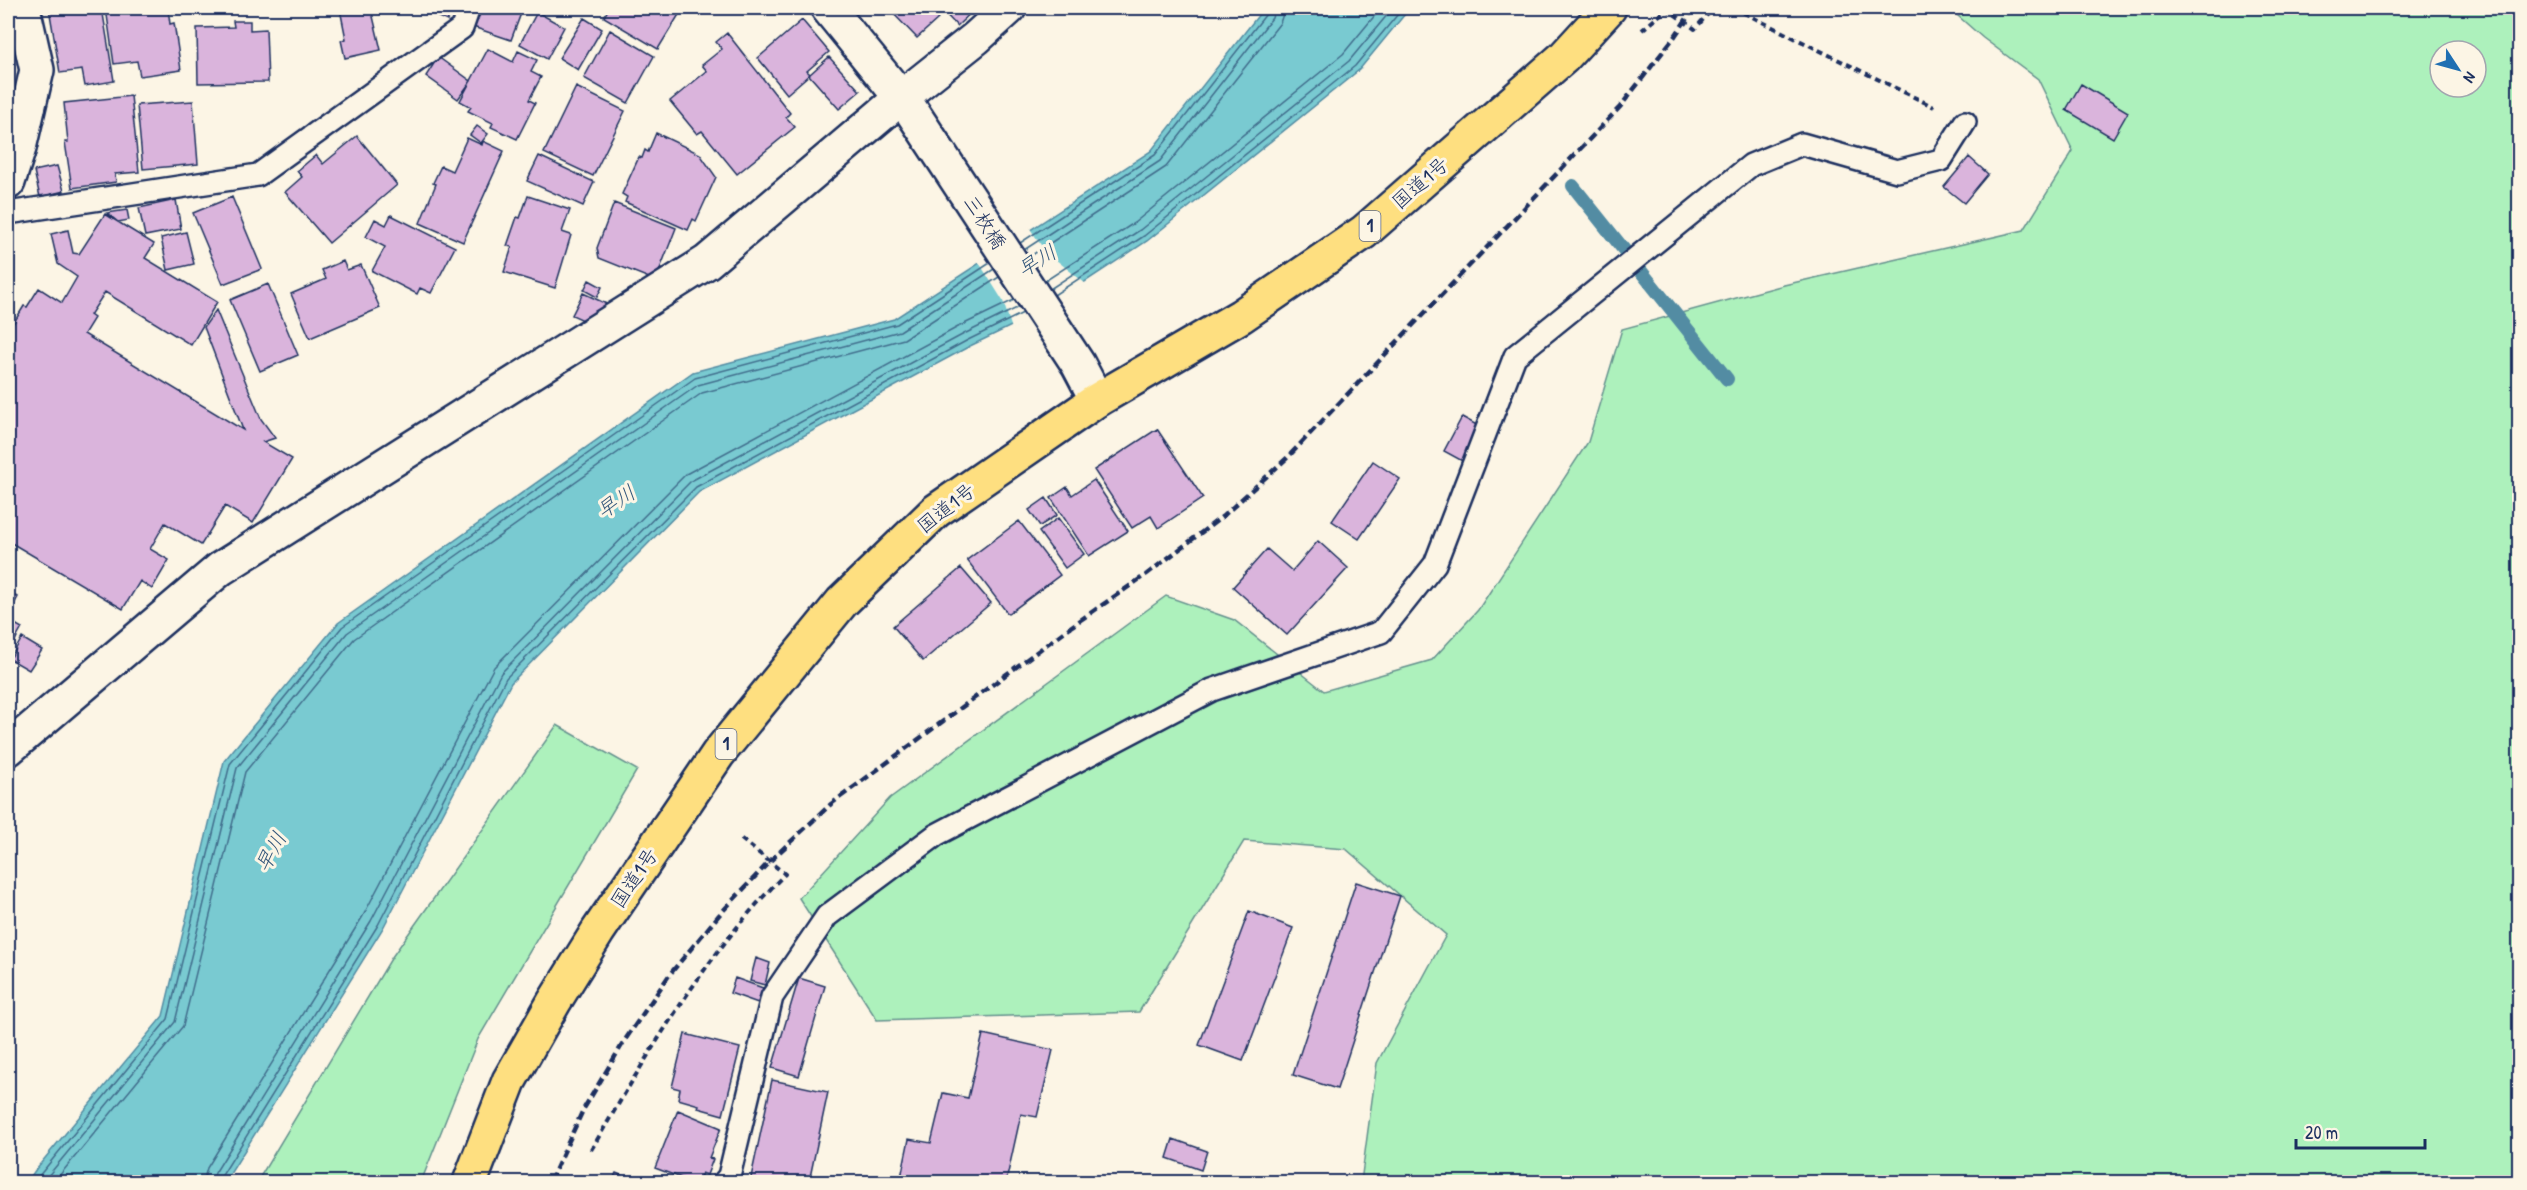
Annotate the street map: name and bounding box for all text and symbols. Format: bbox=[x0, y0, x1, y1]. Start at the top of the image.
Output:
north arrow bbox=[2428, 39, 2488, 99]
text: N bbox=[2458, 68, 2482, 88]
street label: 国道1号 bbox=[1385, 150, 1454, 215]
street label: 三枚橋 bbox=[958, 189, 1013, 254]
road number: 1 bbox=[1360, 211, 1380, 241]
water label: 早川 bbox=[1011, 237, 1062, 284]
street label: 国道1号 bbox=[911, 476, 981, 539]
water label: 早川 bbox=[590, 478, 641, 525]
road number: 1 bbox=[716, 729, 736, 759]
water label: 早川 bbox=[248, 826, 293, 877]
street label: 国道1号 bbox=[604, 842, 664, 913]
scale bar bbox=[2296, 1112, 2425, 1150]
text: 20 m bbox=[2305, 1120, 2338, 1145]

